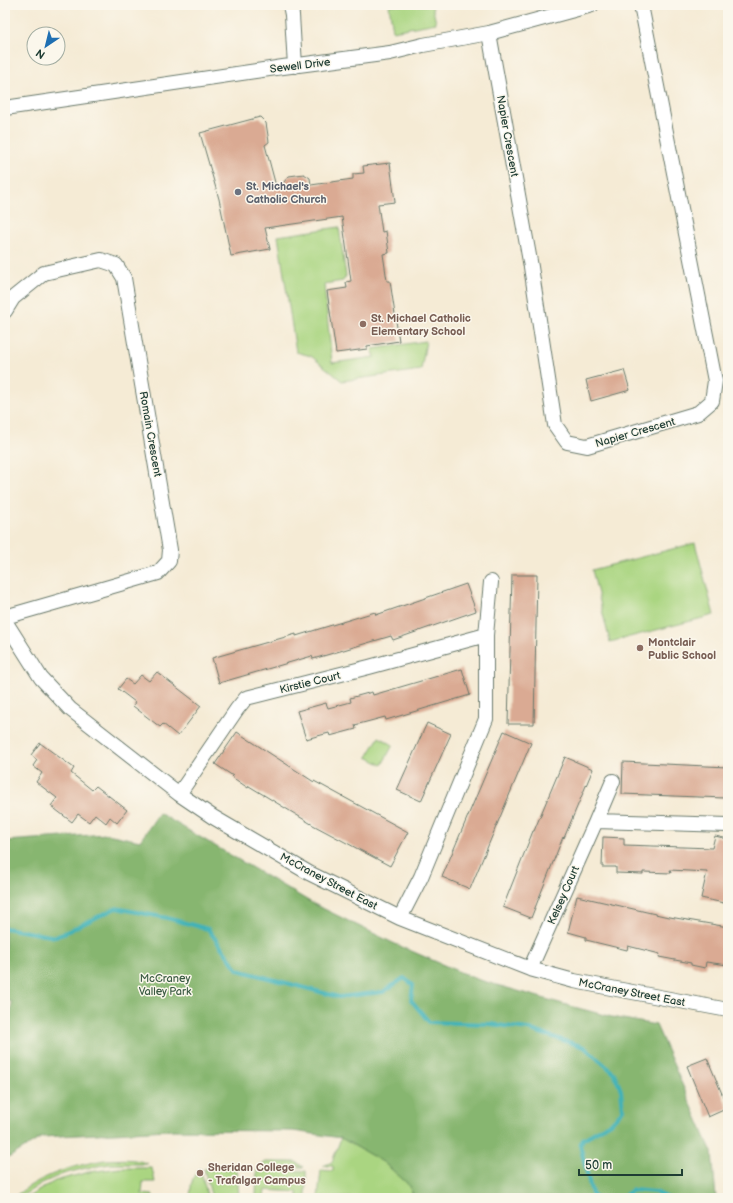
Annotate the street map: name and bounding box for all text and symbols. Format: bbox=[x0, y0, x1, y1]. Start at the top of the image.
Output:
north arrow bbox=[26, 26, 66, 66]
text: N bbox=[33, 46, 48, 61]
street label: Sewell Drive bbox=[269, 55, 331, 76]
street label: Napier Crescent bbox=[494, 94, 521, 178]
place label: St. Michael's Catholic Church bbox=[246, 180, 327, 206]
marker: St. Michael's Catholic Church bbox=[233, 187, 243, 197]
place label: St. Michael Catholic Elementary School bbox=[371, 312, 471, 338]
marker: St. Michael Catholic Elementary School bbox=[358, 319, 368, 329]
street label: Romain Crescent bbox=[137, 390, 165, 478]
street label: Napier Crescent bbox=[594, 415, 677, 450]
place label: Montclair Public School bbox=[648, 636, 716, 662]
marker: Montclair Public School bbox=[635, 643, 645, 653]
street label: Kirstie Court bbox=[278, 669, 342, 696]
street label: McCraney Street East bbox=[278, 850, 380, 913]
street label: Kelsey Court bbox=[545, 863, 582, 926]
park label: McCraney Valley Park bbox=[139, 972, 192, 998]
street label: McCraney Street East bbox=[578, 976, 687, 1009]
scale bar bbox=[579, 1151, 682, 1177]
text: 50 m bbox=[585, 1158, 612, 1173]
place label: Sheridan College - Trafalgar Campus bbox=[208, 1161, 306, 1187]
marker: Sheridan College - Trafalgar Campus bbox=[195, 1168, 205, 1178]

